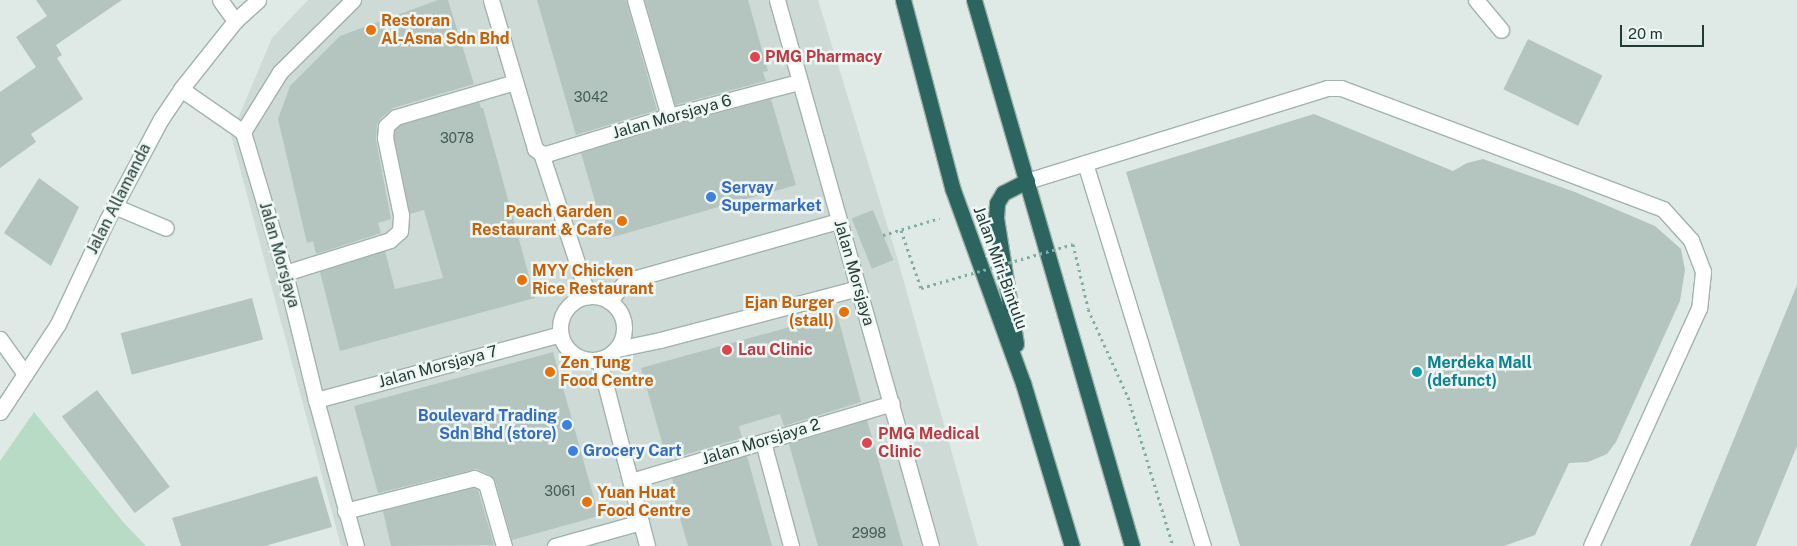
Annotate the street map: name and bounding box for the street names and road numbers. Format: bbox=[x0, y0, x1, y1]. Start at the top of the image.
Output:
street label: Jalan Morsjaya 6 bbox=[610, 91, 734, 143]
street label: Jalan Allamanda bbox=[83, 140, 155, 258]
street label: Jalan Morsjaya bbox=[255, 200, 303, 310]
street label: Jalan Miri-Bintulu bbox=[969, 204, 1031, 332]
street label: Jalan Morsjaya bbox=[830, 218, 878, 328]
street label: Jalan Morsjaya 7 bbox=[376, 342, 500, 392]
street label: Jalan Morsjaya 2 bbox=[700, 415, 822, 469]

